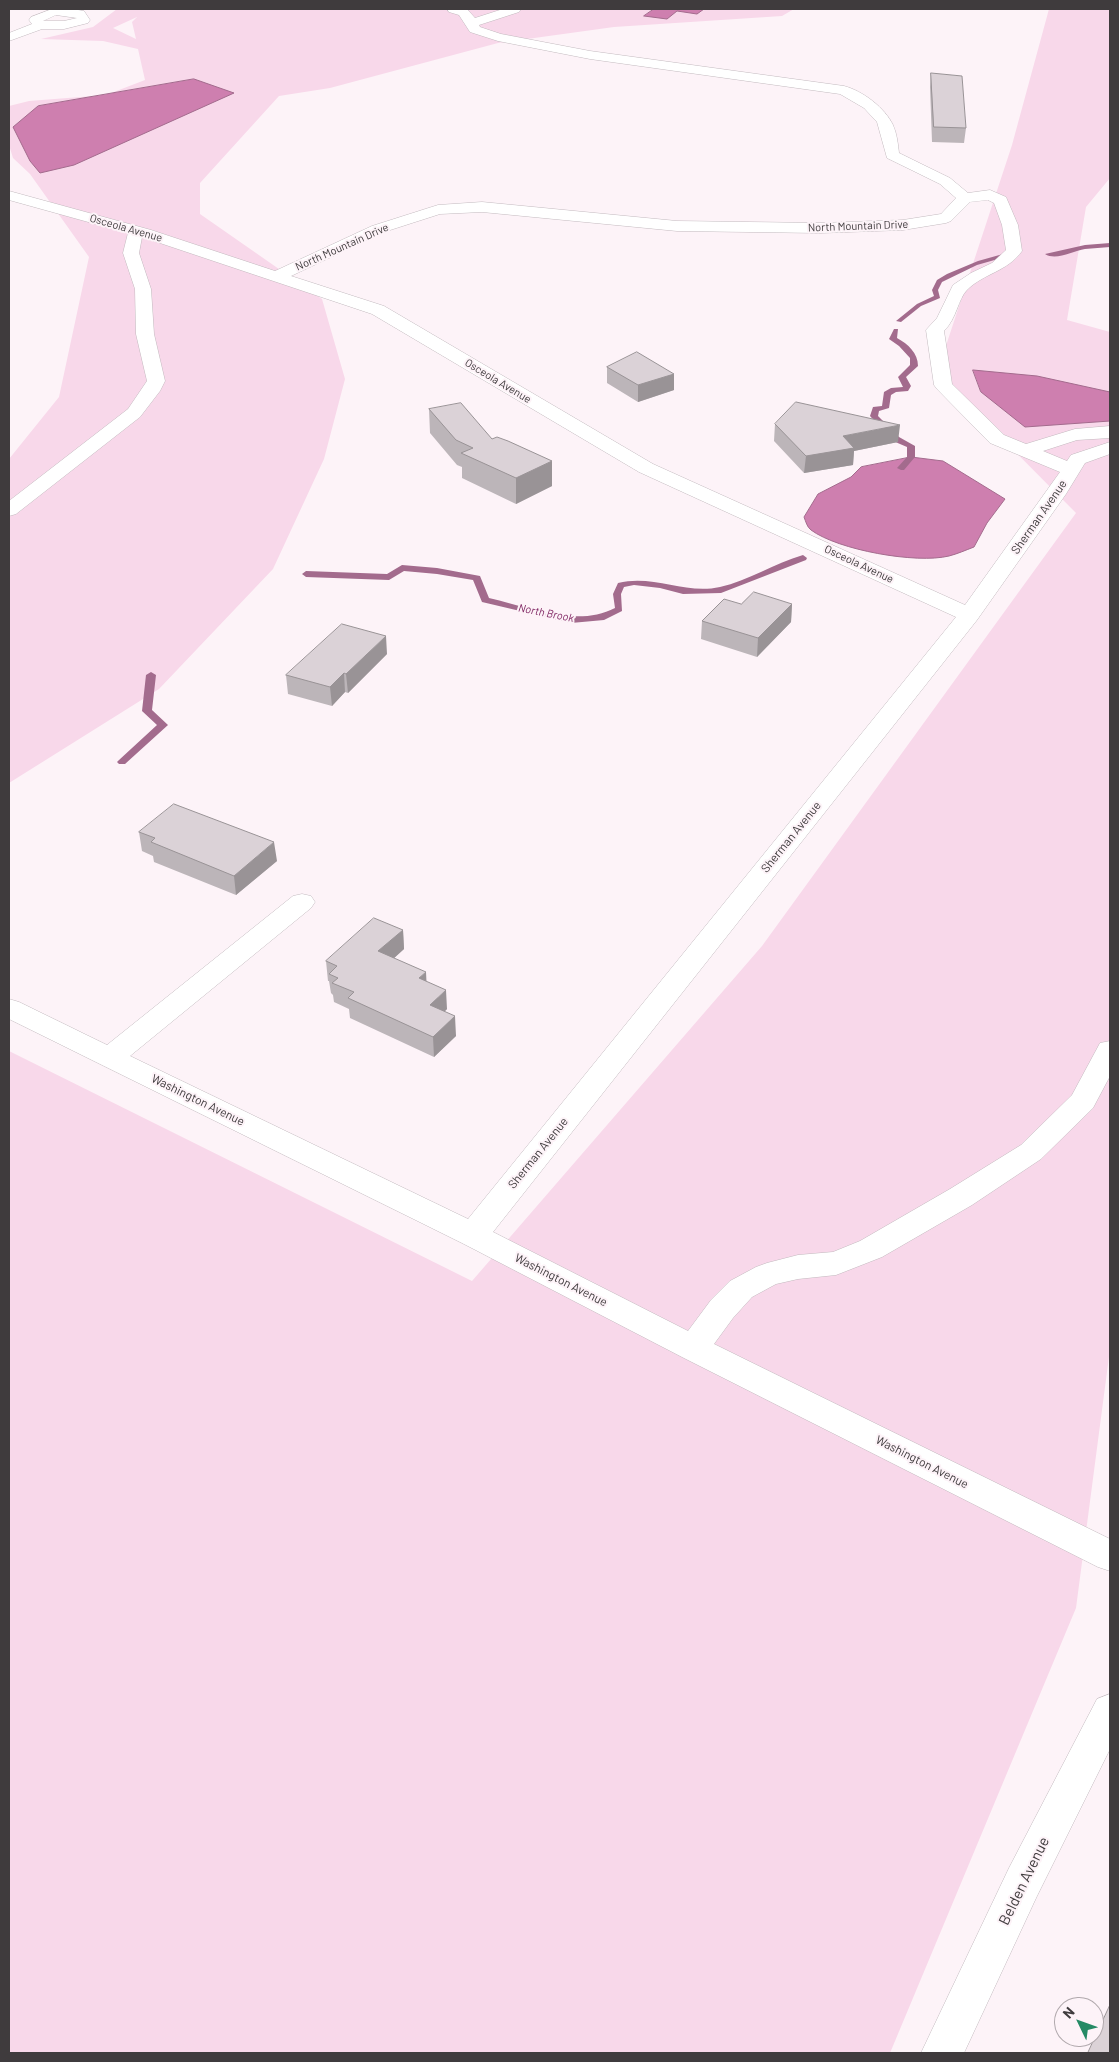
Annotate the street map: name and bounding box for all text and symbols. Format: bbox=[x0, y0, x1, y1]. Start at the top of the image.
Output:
street label: Osceola Avenue bbox=[88, 211, 164, 245]
street label: North Mountain Drive bbox=[808, 218, 908, 234]
street label: North Mountain Drive bbox=[293, 221, 391, 273]
street label: Osceola Avenue bbox=[462, 356, 534, 406]
street label: Sherman Avenue bbox=[1008, 477, 1070, 557]
street label: Osceola Avenue bbox=[822, 542, 896, 586]
water label: North Brook bbox=[517, 601, 575, 625]
street label: Sherman Avenue bbox=[758, 799, 824, 875]
street label: Washington Avenue bbox=[149, 1071, 247, 1129]
street label: Sherman Avenue bbox=[505, 1115, 571, 1191]
street label: Washington Avenue bbox=[512, 1250, 610, 1310]
street label: Washington Avenue bbox=[873, 1432, 971, 1492]
street label: Belden Avenue bbox=[995, 1834, 1053, 1928]
north arrow bbox=[1054, 1997, 1104, 2047]
text: N bbox=[1059, 2003, 1078, 2021]

